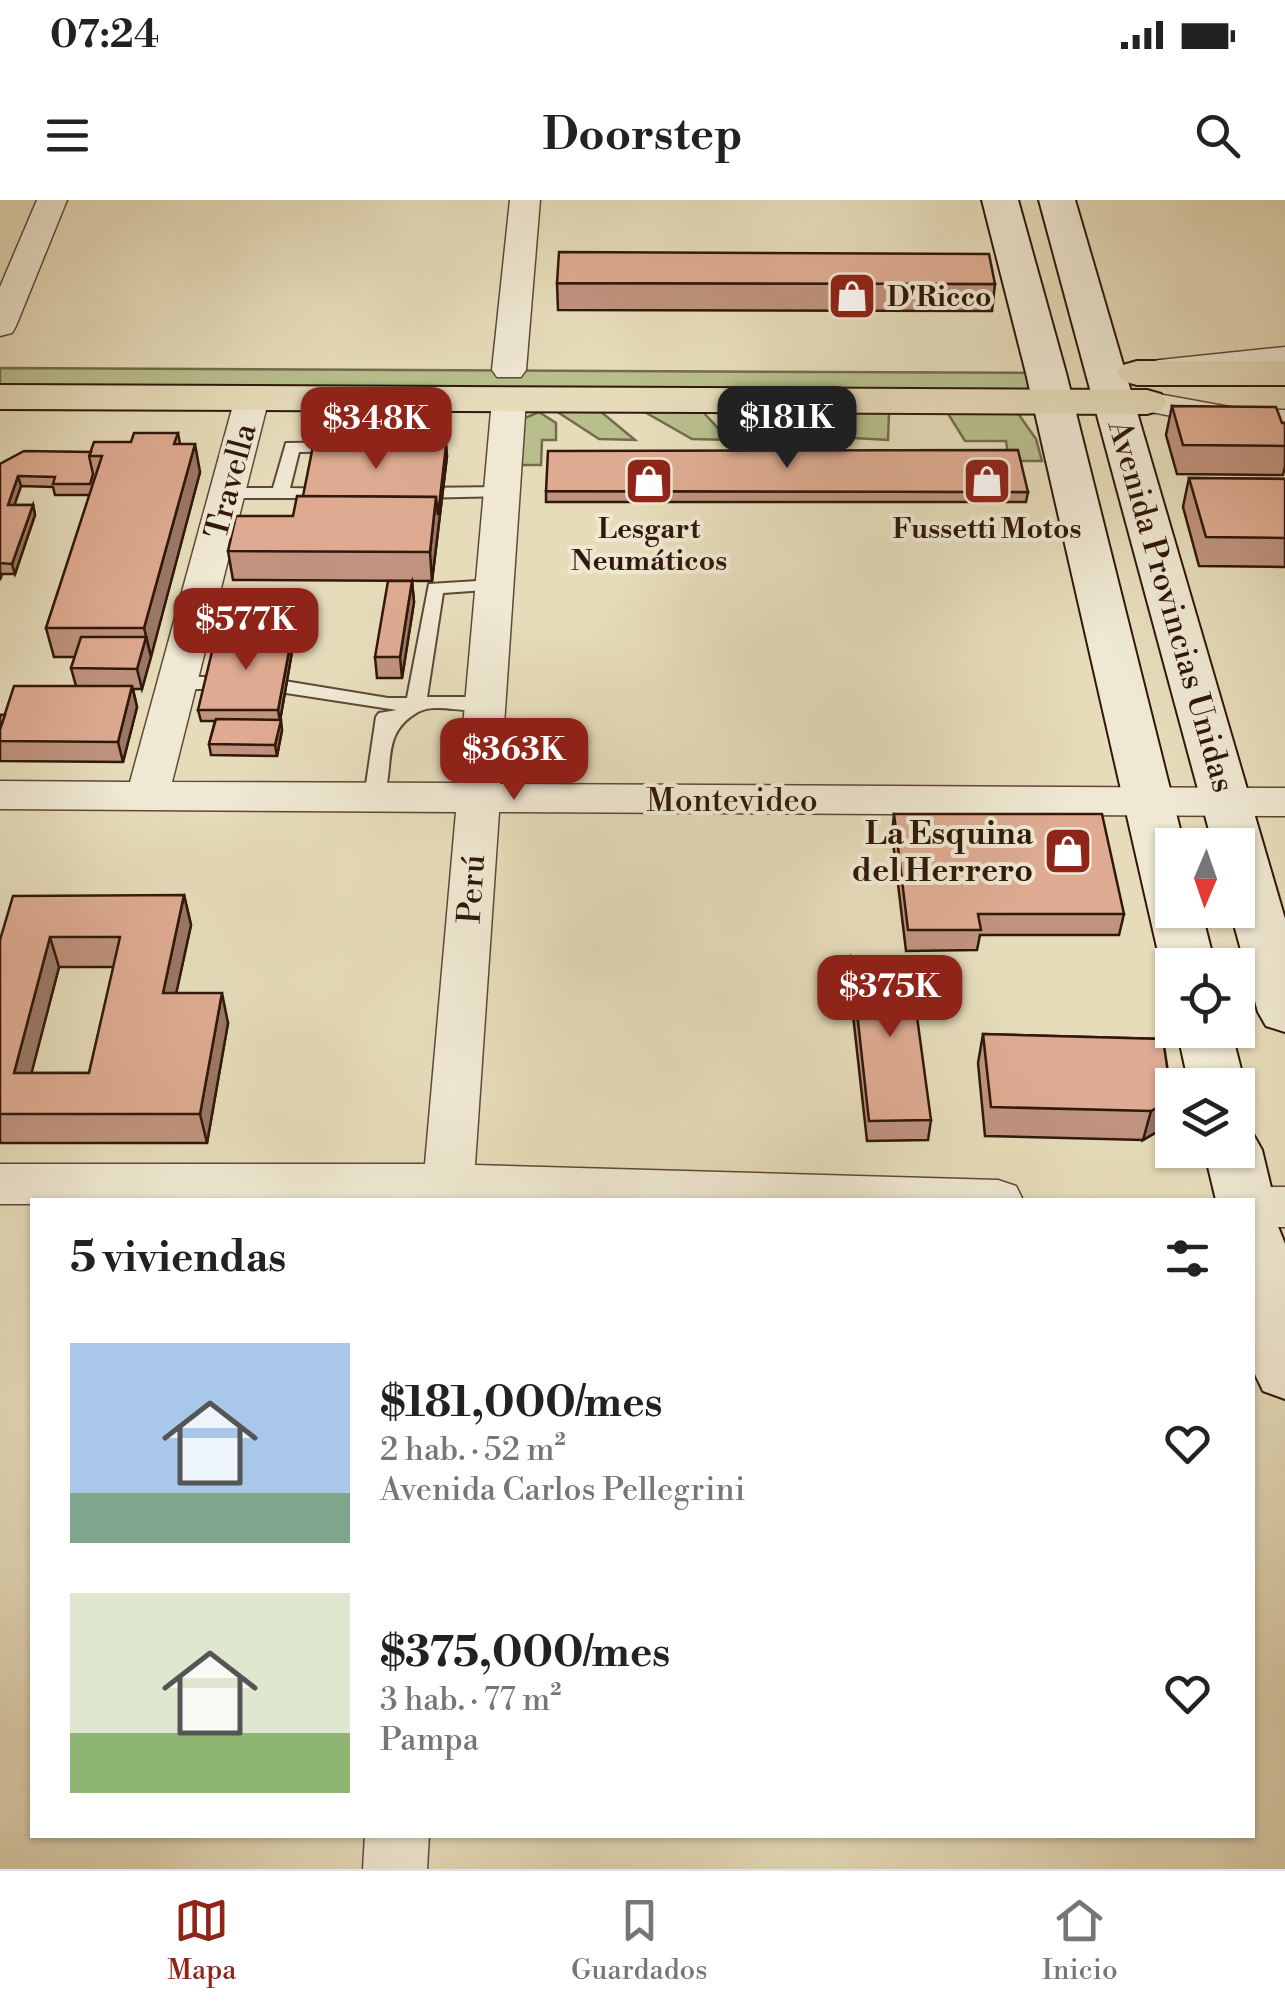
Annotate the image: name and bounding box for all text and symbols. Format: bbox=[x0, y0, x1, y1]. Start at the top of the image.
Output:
text: 07:24 bbox=[50, 12, 160, 59]
text: Doorstep bbox=[542, 107, 743, 164]
icon: menu bbox=[40, 108, 95, 163]
icon: search bbox=[1190, 108, 1245, 163]
shop icon: D'Ricco bbox=[826, 270, 878, 322]
place label: D'Ricco bbox=[887, 280, 991, 315]
pin: $181K bbox=[717, 386, 857, 471]
pin: $348K bbox=[306, 387, 446, 472]
text: $181K bbox=[739, 398, 835, 438]
text: $348K bbox=[323, 399, 429, 439]
street label: Avenida Provincias Unidas bbox=[1098, 415, 1243, 797]
street label: Travella bbox=[196, 419, 266, 543]
shop icon: Lesgart Neumáticos bbox=[623, 455, 675, 507]
shop icon: Fussetti Motos bbox=[961, 455, 1013, 507]
place label: Lesgart Neumáticos bbox=[571, 512, 727, 579]
place label: Fussetti Motos bbox=[893, 512, 1081, 547]
pin: $577K bbox=[176, 588, 316, 673]
text: $577K bbox=[195, 600, 297, 640]
pin: $363K bbox=[444, 718, 584, 803]
text: $363K bbox=[462, 730, 566, 770]
street label: Montevideo bbox=[646, 781, 818, 821]
place label: La Esquina del Herrero bbox=[852, 814, 1034, 891]
shop icon: La Esquina del Herrero bbox=[1042, 825, 1094, 877]
north arrow bbox=[1155, 828, 1255, 928]
map controls bbox=[1155, 828, 1255, 1168]
street label: Perú bbox=[450, 853, 494, 925]
button: locate bbox=[1155, 948, 1255, 1048]
pin: $375K bbox=[820, 955, 960, 1040]
text: $375K bbox=[839, 967, 941, 1007]
button: layers bbox=[1155, 1068, 1255, 1168]
icon: filters bbox=[1160, 1231, 1215, 1286]
text: 5 viviendas bbox=[70, 1232, 286, 1285]
text: $181,000/mes bbox=[380, 1377, 663, 1430]
icon: home bbox=[150, 1383, 270, 1503]
icon: heart bbox=[1160, 1416, 1215, 1471]
text: 2 hab. · 52 m² bbox=[380, 1430, 566, 1470]
text: Avenida Carlos Pellegrini bbox=[380, 1470, 745, 1510]
text: $375,000/mes bbox=[380, 1627, 670, 1680]
icon: home bbox=[150, 1633, 270, 1753]
icon: heart bbox=[1160, 1666, 1215, 1721]
text: 3 hab. · 77 m² bbox=[380, 1680, 562, 1720]
text: Pampa bbox=[380, 1720, 479, 1760]
tab: Mapa bbox=[167, 1893, 237, 1988]
tab: Guardados bbox=[571, 1893, 708, 1988]
tab: Inicio bbox=[1042, 1893, 1118, 1988]

